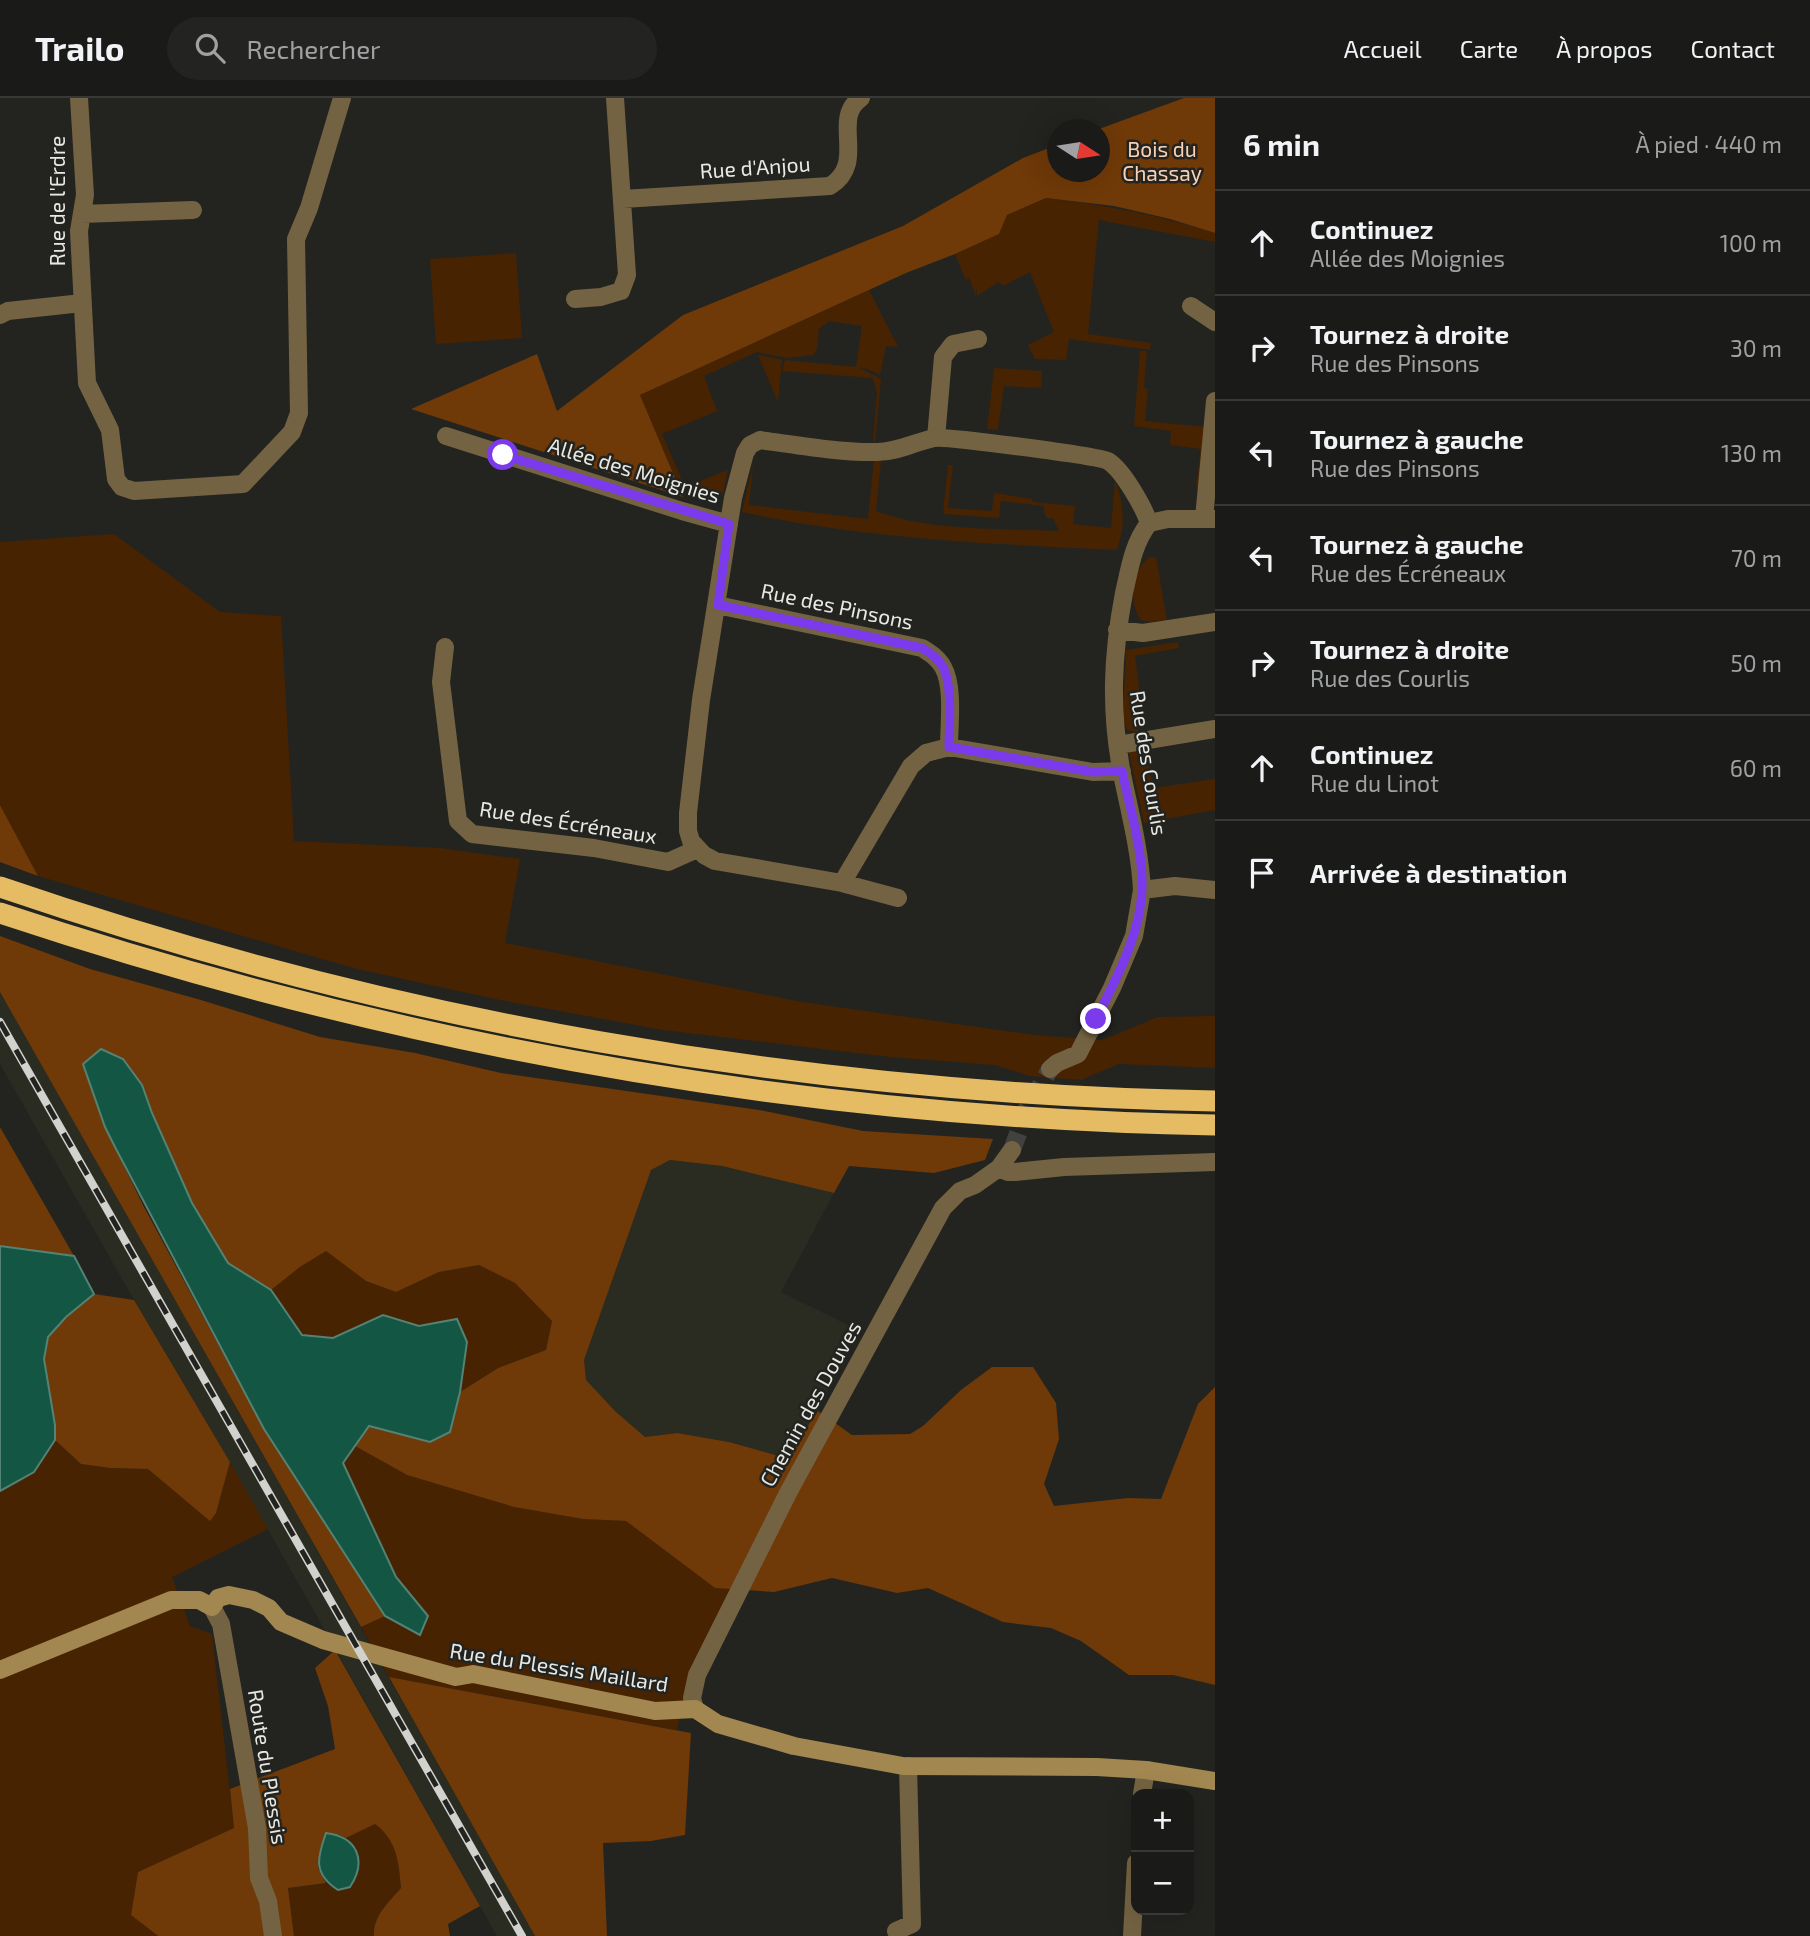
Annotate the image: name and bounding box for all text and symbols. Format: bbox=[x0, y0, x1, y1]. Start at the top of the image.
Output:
search box bbox=[167, 17, 657, 80]
text: Trailo bbox=[35, 28, 125, 68]
icon: search bbox=[191, 29, 229, 67]
text: Rechercher bbox=[247, 33, 381, 64]
text: Accueil bbox=[1344, 34, 1422, 63]
text: Carte bbox=[1460, 34, 1518, 63]
text: À propos bbox=[1556, 34, 1653, 63]
text: Contact bbox=[1691, 34, 1775, 63]
north arrow bbox=[1047, 119, 1110, 182]
text: 6 min bbox=[1243, 126, 1320, 162]
text: À pied · 440 m bbox=[1635, 130, 1782, 158]
street label: Rue de l'Erdre bbox=[44, 136, 69, 266]
park label: Bois du Chassay bbox=[1122, 136, 1202, 185]
street label: Rue d'Anjou bbox=[699, 150, 811, 184]
text: Continuez bbox=[1310, 213, 1433, 244]
icon: ahead bbox=[1243, 224, 1281, 262]
text: 100 m bbox=[1720, 229, 1782, 257]
text: Allée des Moignies bbox=[1310, 244, 1505, 272]
text: Tournez à droite bbox=[1310, 318, 1509, 349]
icon: right bbox=[1243, 329, 1281, 367]
text: 30 m bbox=[1730, 334, 1782, 362]
text: Rue des Pinsons bbox=[1310, 349, 1480, 377]
text: Tournez à gauche bbox=[1310, 423, 1524, 454]
street label: Allée des Moignies bbox=[546, 432, 723, 508]
icon: left bbox=[1243, 434, 1281, 472]
route start bbox=[487, 439, 518, 470]
text: 130 m bbox=[1721, 439, 1782, 467]
text: Rue des Pinsons bbox=[1310, 454, 1480, 482]
text: Tournez à gauche bbox=[1310, 528, 1524, 559]
icon: left bbox=[1243, 539, 1281, 577]
text: 70 m bbox=[1731, 544, 1782, 572]
text: Rue des Écréneaux bbox=[1310, 559, 1506, 587]
street label: Rue des Pinsons bbox=[759, 577, 916, 634]
text: Tournez à droite bbox=[1310, 633, 1509, 664]
icon: right bbox=[1243, 644, 1281, 682]
text: 50 m bbox=[1731, 649, 1782, 677]
text: Rue des Courlis bbox=[1310, 664, 1470, 692]
street label: Rue des Courlis bbox=[1126, 689, 1173, 837]
text: Continuez bbox=[1310, 738, 1433, 769]
icon: ahead bbox=[1243, 749, 1281, 787]
text: 60 m bbox=[1730, 754, 1782, 782]
text: Rue du Linot bbox=[1310, 769, 1439, 797]
street label: Rue des Écréneaux bbox=[478, 795, 659, 848]
icon: arrive bbox=[1243, 854, 1281, 892]
text: Arrivée à destination bbox=[1310, 857, 1567, 888]
route end bbox=[1080, 1003, 1111, 1034]
street label: Chemin des Douves bbox=[754, 1316, 866, 1490]
street label: Rue du Plessis Maillard bbox=[448, 1637, 670, 1696]
street label: Route du Plessis bbox=[244, 1688, 293, 1846]
map controls bbox=[1131, 1789, 1194, 1915]
button: + bbox=[1131, 1789, 1194, 1852]
button: − bbox=[1131, 1852, 1194, 1915]

